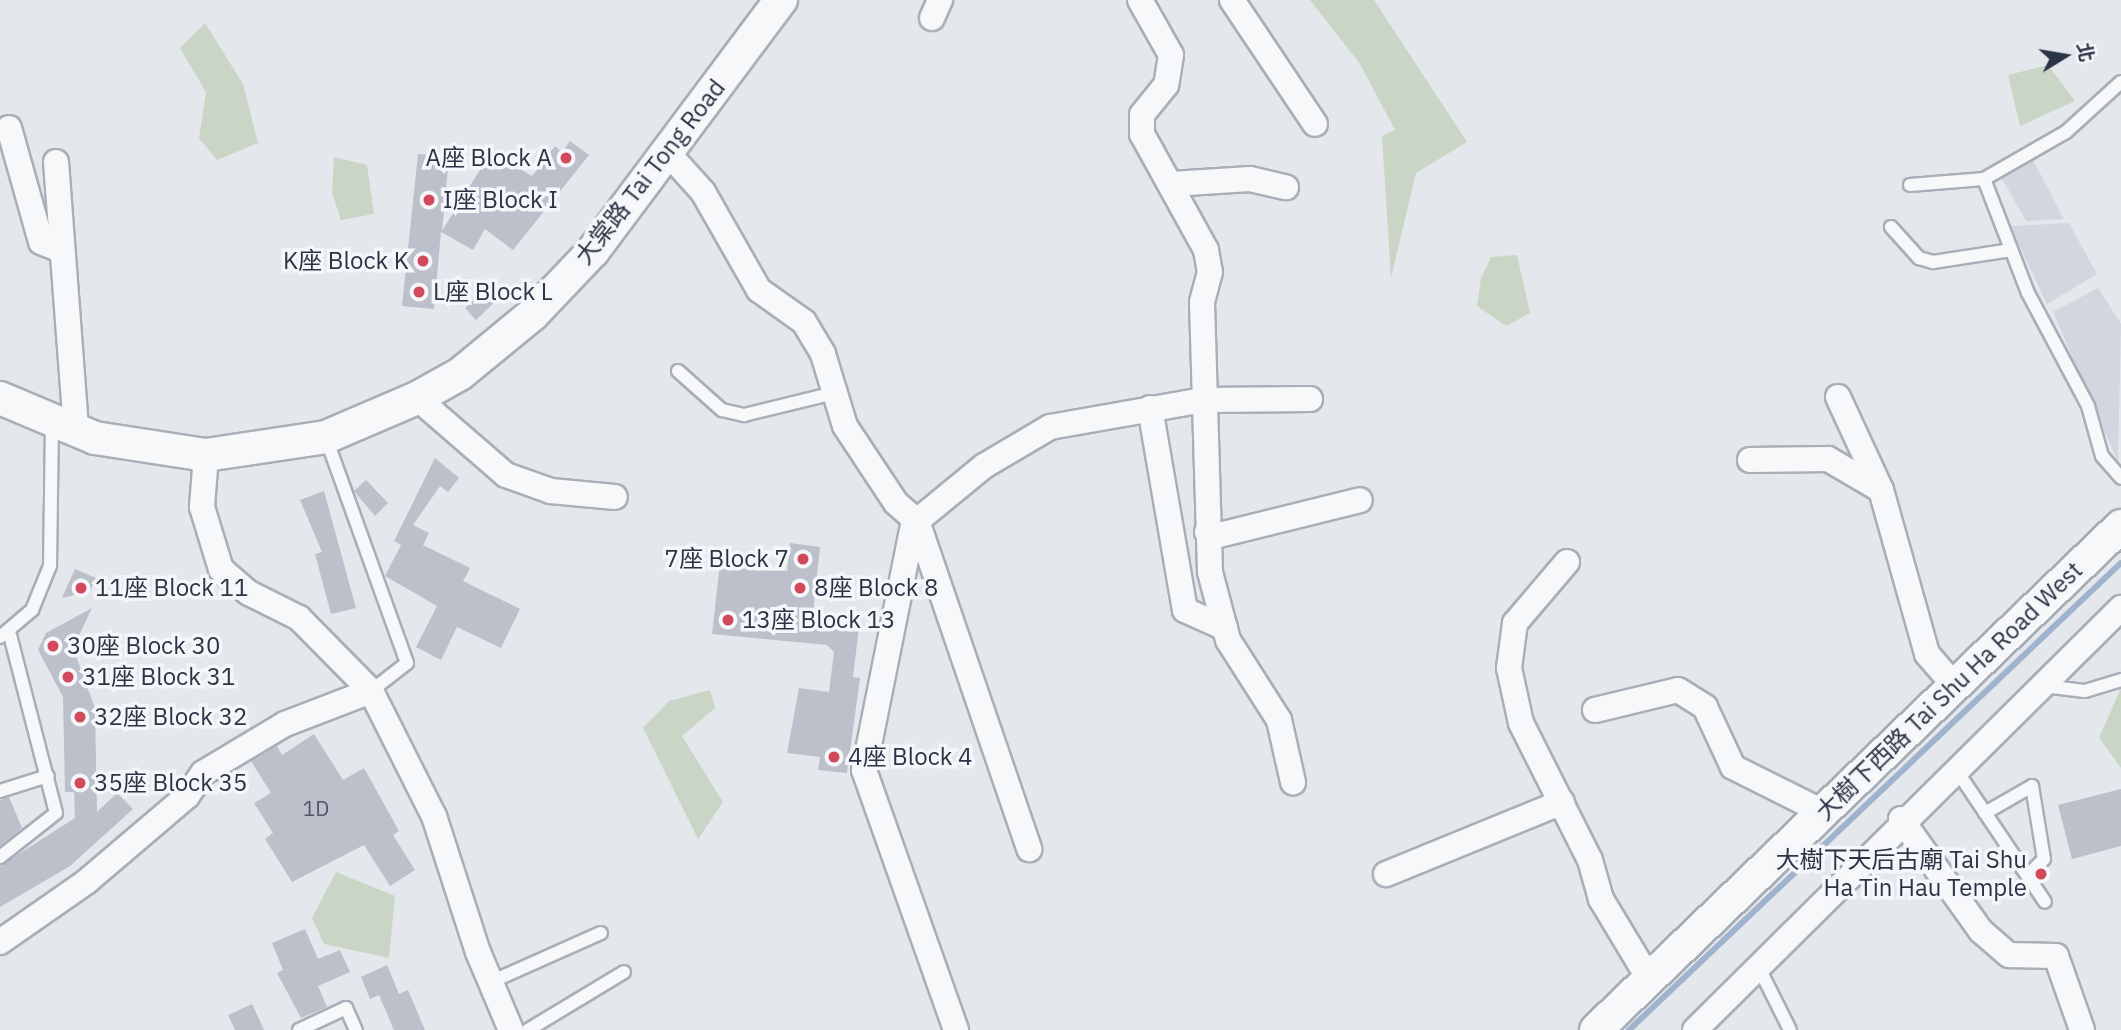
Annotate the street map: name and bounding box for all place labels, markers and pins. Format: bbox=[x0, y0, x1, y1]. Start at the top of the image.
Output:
place label: A座 Block A bbox=[426, 144, 552, 172]
marker: A座 Block A bbox=[558, 150, 574, 166]
place label: I座 Block I bbox=[443, 186, 558, 214]
marker: I座 Block I bbox=[421, 192, 437, 208]
place label: K座 Block K bbox=[283, 247, 409, 275]
marker: K座 Block K bbox=[415, 253, 431, 269]
place label: L座 Block L bbox=[433, 278, 553, 306]
marker: L座 Block L bbox=[411, 284, 427, 300]
place label: 7座 Block 7 bbox=[665, 545, 789, 573]
marker: 7座 Block 7 bbox=[795, 551, 811, 567]
place label: 11座 Block 11 bbox=[95, 574, 248, 602]
place label: 8座 Block 8 bbox=[814, 574, 938, 602]
marker: 11座 Block 11 bbox=[73, 580, 89, 596]
marker: 8座 Block 8 bbox=[792, 580, 808, 596]
place label: 13座 Block 13 bbox=[742, 606, 895, 634]
marker: 13座 Block 13 bbox=[720, 612, 736, 628]
place label: 30座 Block 30 bbox=[67, 632, 220, 660]
marker: 30座 Block 30 bbox=[45, 638, 61, 654]
place label: 31座 Block 31 bbox=[82, 663, 235, 691]
marker: 31座 Block 31 bbox=[60, 669, 76, 685]
place label: 32座 Block 32 bbox=[94, 703, 247, 731]
marker: 32座 Block 32 bbox=[72, 709, 88, 725]
place label: 4座 Block 4 bbox=[848, 743, 972, 771]
marker: 4座 Block 4 bbox=[826, 749, 842, 765]
place label: 35座 Block 35 bbox=[94, 769, 247, 797]
marker: 35座 Block 35 bbox=[72, 775, 88, 791]
place label: 大樹下天后古廟 Tai Shu Ha Tin Hau Temple bbox=[1776, 846, 2027, 902]
marker: 大樹下天后古廟 Tai Shu Ha Tin Hau Temple bbox=[2033, 866, 2049, 882]

